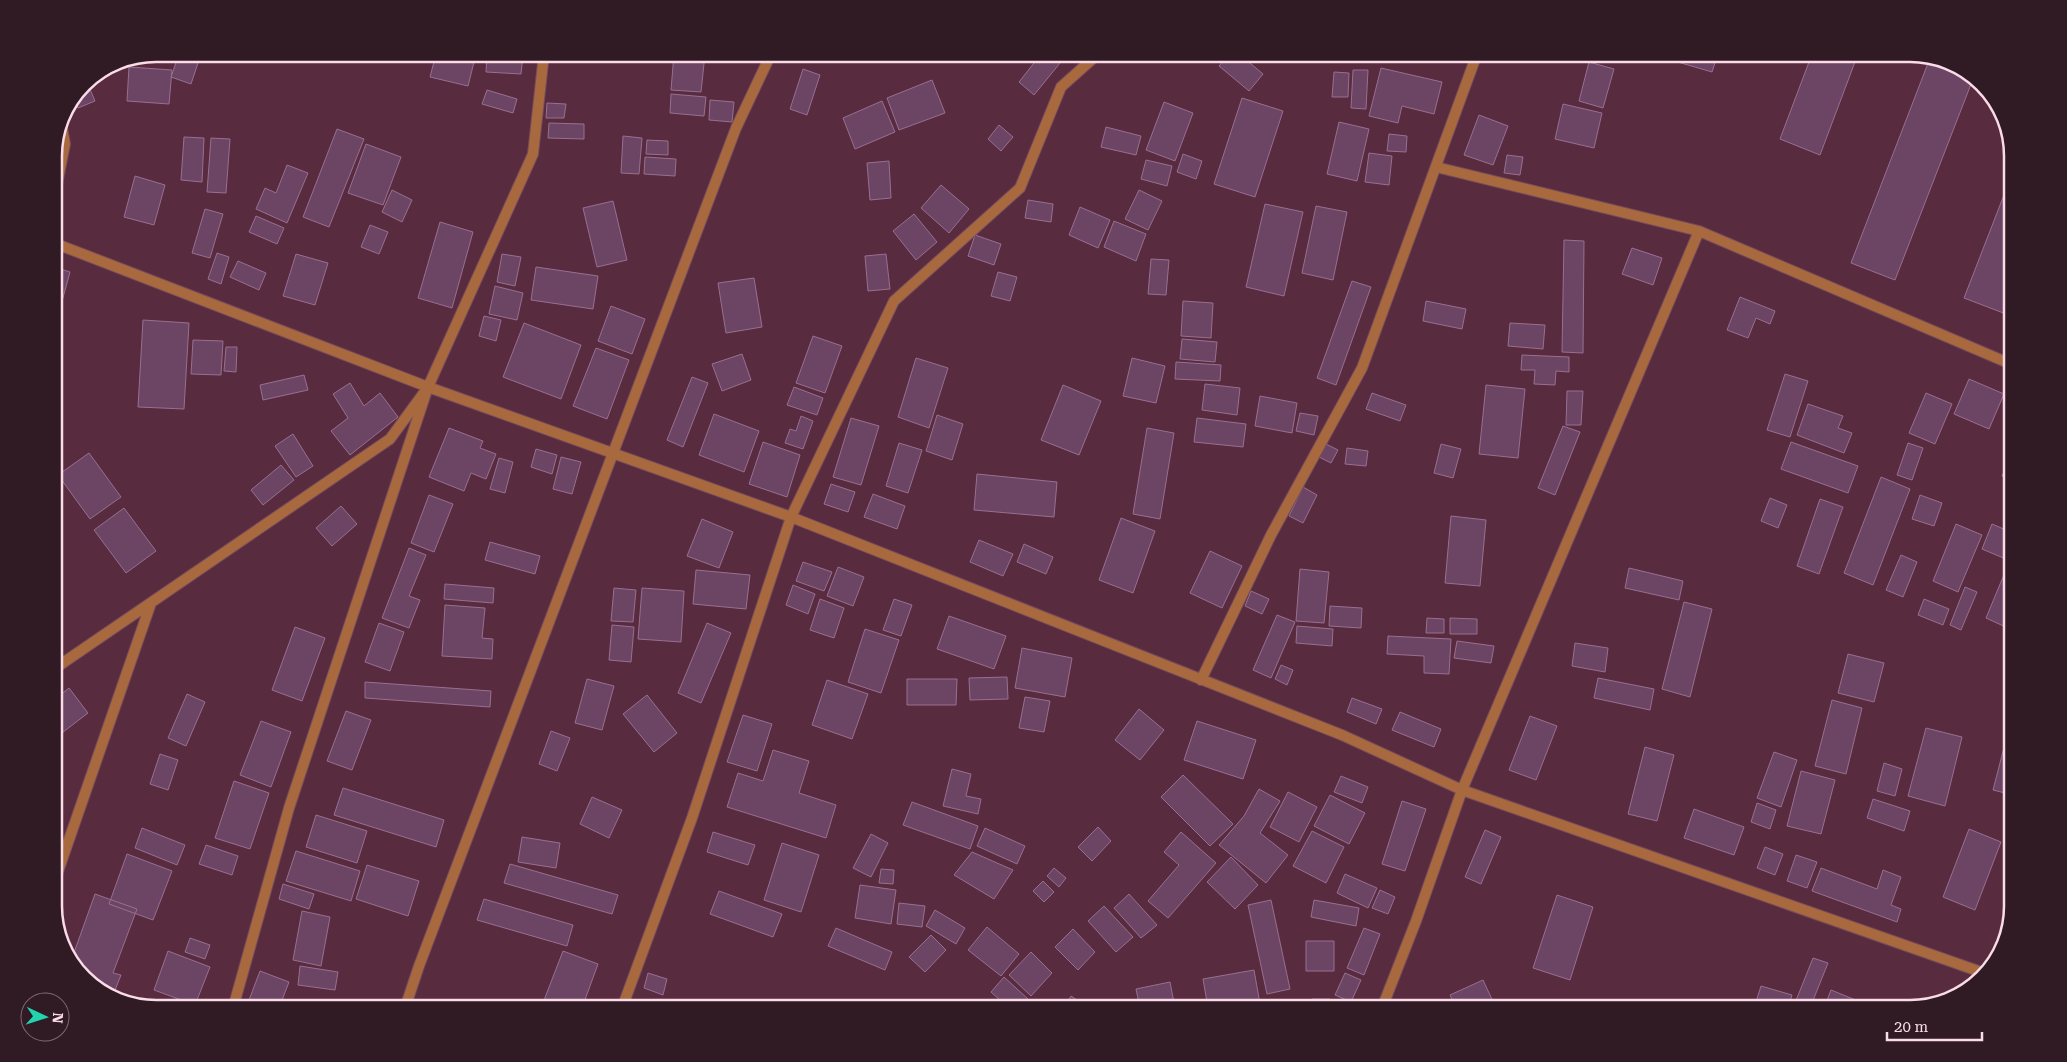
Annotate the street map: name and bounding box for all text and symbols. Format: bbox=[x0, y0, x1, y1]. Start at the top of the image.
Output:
north arrow bbox=[20, 992, 70, 1042]
scale bar bbox=[1887, 1010, 1982, 1042]
text: N bbox=[50, 1012, 66, 1024]
text: 20 m bbox=[1894, 1018, 1929, 1036]

